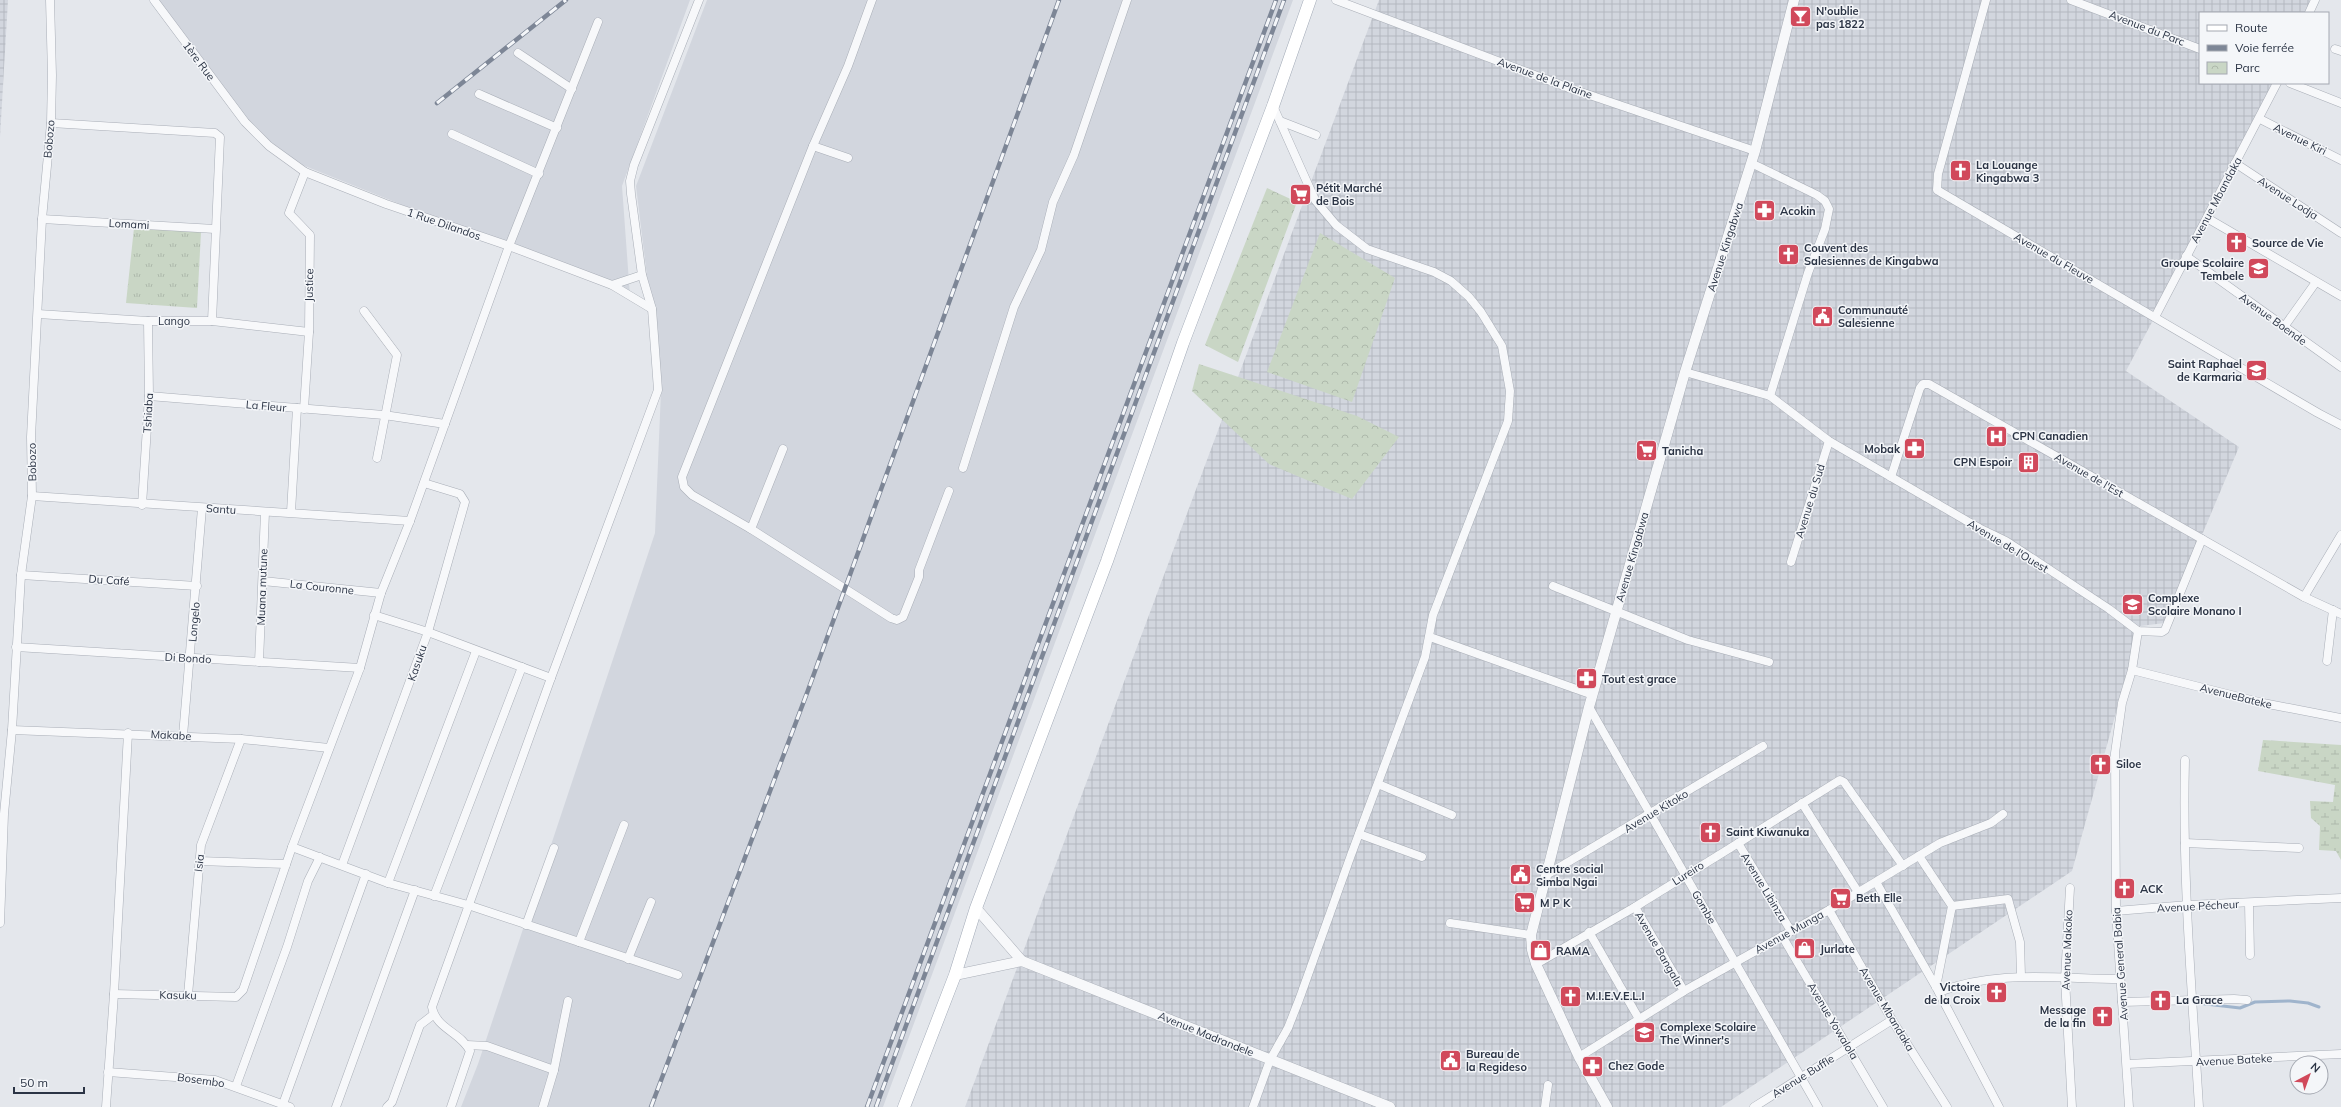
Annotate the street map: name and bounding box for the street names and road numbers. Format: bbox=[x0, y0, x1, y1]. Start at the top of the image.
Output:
street label: Avenue du Parc bbox=[2107, 7, 2187, 49]
street label: 1ère Rue bbox=[180, 39, 218, 83]
street label: Avenue de la Plaine bbox=[1496, 54, 1594, 102]
street label: Bobozo bbox=[40, 119, 58, 159]
street label: Avenue Kiri bbox=[2271, 120, 2329, 158]
street label: Avenue Mbandaka bbox=[2187, 154, 2245, 246]
street label: Avenue Lodja bbox=[2255, 173, 2321, 223]
street label: Avenue Kingabwa bbox=[1704, 201, 1746, 293]
street label: 1 Rue Dilandos bbox=[405, 205, 483, 243]
street label: Lomami bbox=[108, 216, 150, 232]
street label: Avenue du Fleuve bbox=[2012, 229, 2096, 287]
street label: Justice bbox=[302, 268, 316, 302]
street label: Avenue Boende bbox=[2237, 290, 2309, 348]
street label: Lango bbox=[158, 314, 190, 328]
street label: Tshiaba bbox=[140, 393, 156, 433]
street label: La Fleur bbox=[245, 397, 287, 415]
street label: Bobozo bbox=[25, 443, 39, 481]
street label: Avenue de l'Est bbox=[2052, 450, 2126, 500]
street label: Avenue du Sud bbox=[1792, 462, 1828, 540]
street label: Santu bbox=[205, 501, 237, 517]
street label: Avenue Kingabwa bbox=[1612, 510, 1652, 604]
street label: Avenue de l'Ouest bbox=[1965, 516, 2051, 576]
street label: Muana mutune bbox=[254, 548, 270, 626]
street label: Du Café bbox=[88, 572, 130, 588]
street label: La Couronne bbox=[289, 577, 355, 597]
street label: Longelo bbox=[185, 601, 203, 643]
street label: Kasuku bbox=[404, 643, 430, 683]
street label: Di Bondo bbox=[164, 650, 212, 666]
street label: AvenueBateke bbox=[2199, 680, 2273, 712]
street label: Makabe bbox=[150, 727, 192, 743]
street label: Avenue Kitoko bbox=[1621, 786, 1691, 836]
street label: Avenue Libinza bbox=[1738, 850, 1790, 924]
street label: Isia bbox=[191, 853, 207, 873]
street label: Lureiro bbox=[1669, 858, 1707, 888]
street label: Gombe bbox=[1689, 888, 1719, 926]
street label: Avenue Pécheur bbox=[2157, 897, 2239, 915]
street label: Avenue Munga bbox=[1752, 907, 1826, 957]
street label: Avenue General Babia bbox=[2109, 907, 2131, 1021]
street label: Avenue Bangala bbox=[1632, 909, 1686, 989]
street label: Avenue Makoko bbox=[2059, 909, 2075, 991]
street label: Avenue Mbandaka bbox=[1856, 964, 1918, 1054]
street label: Avenue Yowalola bbox=[1804, 980, 1862, 1062]
street label: Kasuku bbox=[159, 988, 197, 1002]
street label: Avenue Madrandele bbox=[1156, 1008, 1256, 1060]
street label: Avenue Buffle bbox=[1769, 1051, 1837, 1101]
street label: Avenue Bateke bbox=[2195, 1051, 2273, 1069]
street label: Bosembo bbox=[176, 1070, 226, 1090]

